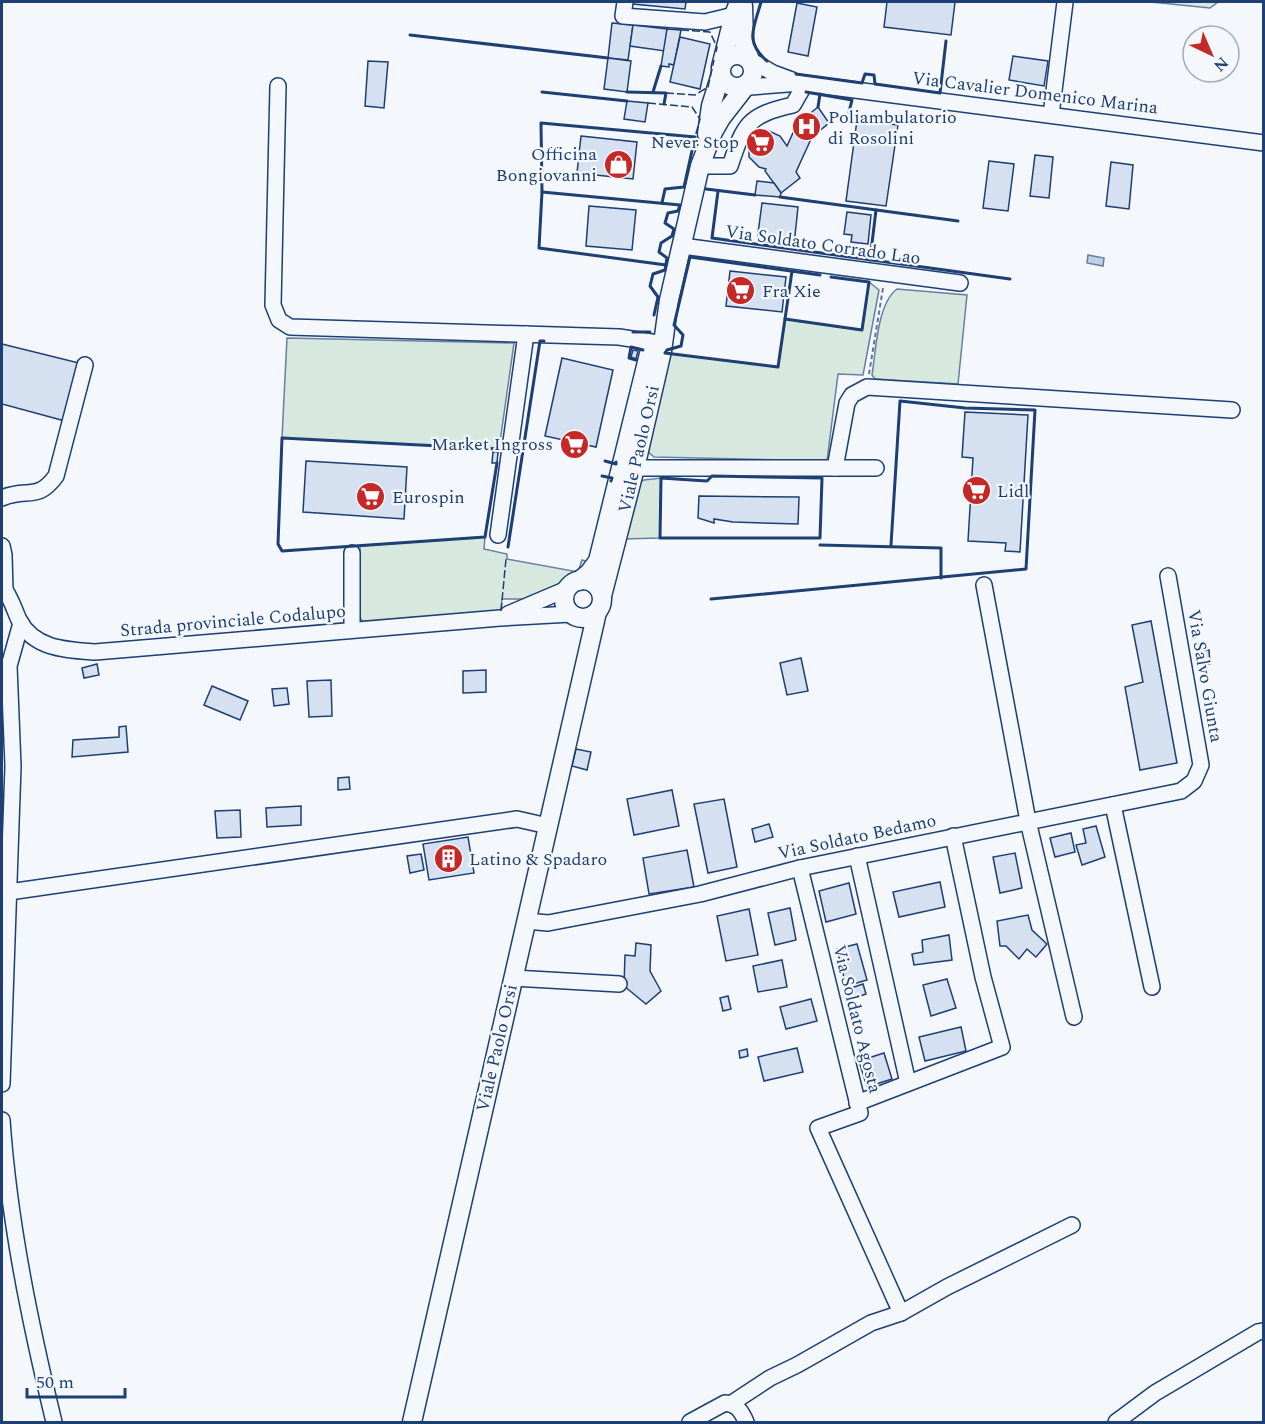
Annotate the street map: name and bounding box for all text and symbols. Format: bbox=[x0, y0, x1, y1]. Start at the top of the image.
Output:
north arrow bbox=[1181, 24, 1241, 84]
text: N bbox=[1208, 51, 1234, 77]
street label: Via Cavalier Domenico Marina bbox=[911, 65, 1160, 122]
place label: Poliambulatorio di Rosolini bbox=[828, 104, 957, 152]
hospital icon: Poliambulatorio di Rosolini bbox=[791, 111, 823, 143]
supermarket icon: Never Stop bbox=[744, 126, 776, 158]
place label: Never Stop bbox=[651, 129, 739, 156]
place label: Officina Bongiovanni bbox=[496, 141, 597, 189]
shop icon: Officina Bongiovanni bbox=[602, 148, 634, 180]
street label: Via Soldato Corrado Lao bbox=[724, 218, 922, 272]
supermarket icon: Fra Xie bbox=[725, 275, 757, 307]
place label: Fra Xie bbox=[762, 278, 821, 305]
street label: Viale Paolo Orsi bbox=[611, 382, 667, 516]
supermarket icon: Market Ingross bbox=[558, 428, 590, 460]
place label: Market Ingross bbox=[431, 431, 553, 458]
supermarket icon: Lidl bbox=[960, 475, 992, 507]
place label: Lidl bbox=[997, 478, 1029, 505]
supermarket icon: Eurospin bbox=[355, 481, 387, 513]
place label: Eurospin bbox=[392, 484, 465, 511]
street label: Strada provinciale Codalupo bbox=[119, 598, 347, 644]
street label: Via Salvo Giunta bbox=[1180, 608, 1230, 745]
street label: Via Soldato Bedamo bbox=[775, 807, 939, 867]
building icon: Latino & Spadaro bbox=[432, 843, 464, 875]
place label: Latino & Spadaro bbox=[469, 846, 607, 873]
street label: Via Soldato Agosta bbox=[826, 942, 889, 1096]
street label: Viale Paolo Orsi bbox=[469, 981, 525, 1115]
scale bar bbox=[27, 1361, 124, 1399]
text: 50 m bbox=[36, 1369, 74, 1396]

